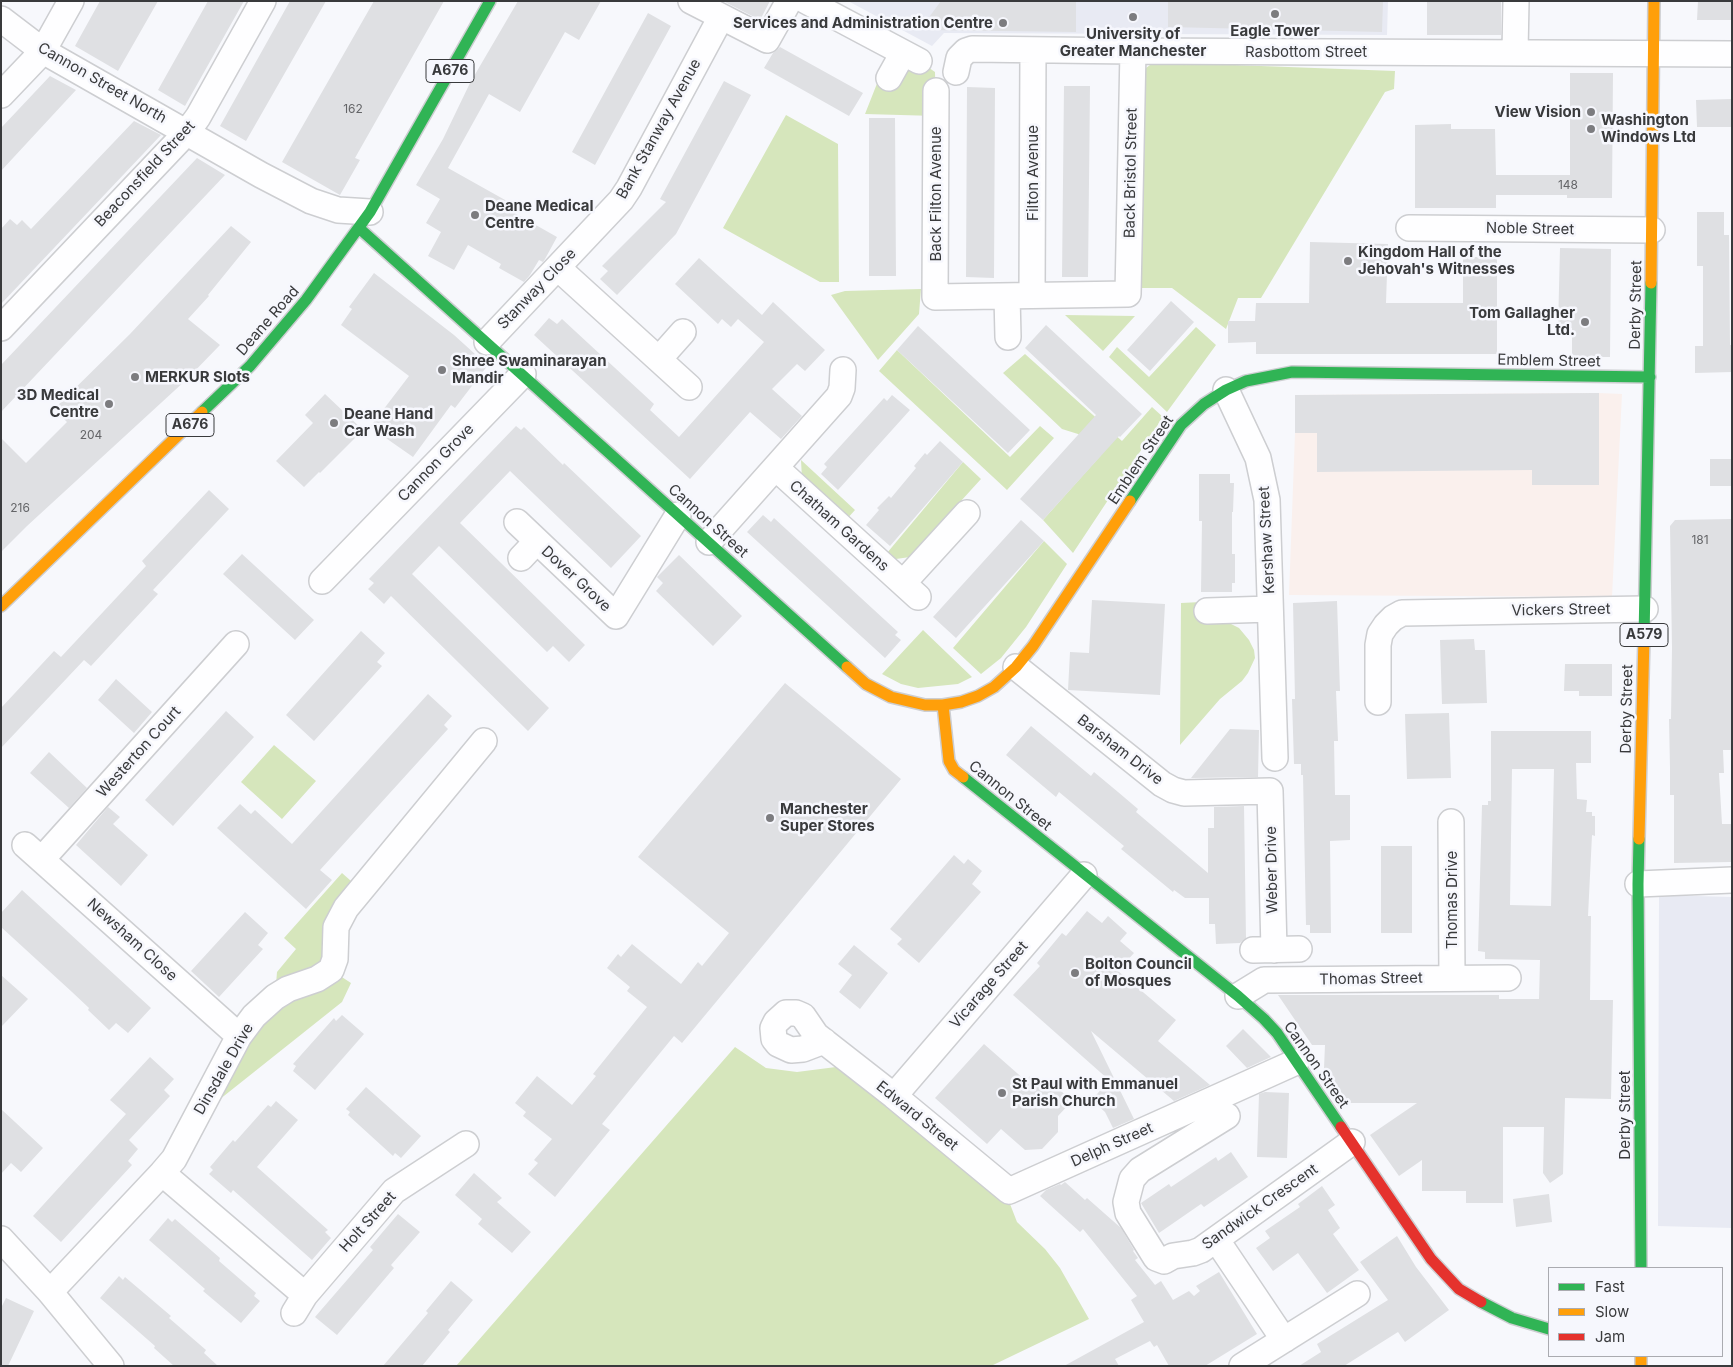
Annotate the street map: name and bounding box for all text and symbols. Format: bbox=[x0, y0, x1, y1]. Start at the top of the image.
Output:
marker: Eagle Tower bbox=[1269, 8, 1281, 20]
marker: University of Greater Manchester bbox=[1127, 11, 1139, 23]
place label: Services and Administration Centre bbox=[733, 14, 993, 32]
marker: Services and Administration Centre bbox=[997, 17, 1009, 29]
place label: Eagle Tower bbox=[1230, 22, 1320, 40]
place label: University of Greater Manchester bbox=[1060, 25, 1206, 60]
street label: Cannon Street North bbox=[34, 39, 170, 127]
street label: Rasbottom Street bbox=[1245, 43, 1367, 61]
street label: Bank Stanway Avenue bbox=[613, 56, 705, 202]
road number: A676 bbox=[426, 59, 474, 82]
house number: 162 bbox=[343, 102, 363, 116]
place label: View Vision bbox=[1494, 103, 1581, 121]
marker: View Vision bbox=[1585, 106, 1597, 118]
street label: Back Bristol Street bbox=[1121, 108, 1141, 238]
place label: Washington Windows Ltd bbox=[1601, 111, 1696, 146]
street label: Beaconsfield Street bbox=[91, 117, 199, 231]
marker: Washington Windows Ltd bbox=[1585, 123, 1597, 135]
street label: Filton Avenue bbox=[1024, 125, 1042, 221]
street label: Back Filton Avenue bbox=[927, 126, 945, 262]
house number: 148 bbox=[1558, 178, 1578, 192]
place label: Deane Medical Centre bbox=[485, 197, 594, 232]
marker: Deane Medical Centre bbox=[469, 209, 481, 221]
street label: Noble Street bbox=[1486, 219, 1574, 239]
place label: Kingdom Hall of the Jehovah's Witnesses bbox=[1358, 243, 1515, 278]
street label: Stanway Close bbox=[494, 245, 580, 333]
marker: Kingdom Hall of the Jehovah's Witnesses bbox=[1342, 255, 1354, 267]
street label: Derby Street bbox=[1626, 260, 1646, 350]
street label: Deane Road bbox=[233, 283, 303, 359]
place label: Tom Gallagher Ltd. bbox=[1469, 304, 1575, 339]
marker: Tom Gallagher Ltd. bbox=[1579, 316, 1591, 328]
street label: Emblem Street bbox=[1497, 351, 1601, 371]
place label: Shree Swaminarayan Mandir bbox=[452, 352, 607, 387]
marker: Shree Swaminarayan Mandir bbox=[436, 364, 448, 376]
place label: MERKUR Slots bbox=[145, 368, 250, 386]
marker: MERKUR Slots bbox=[129, 371, 141, 383]
place label: 3D Medical Centre bbox=[17, 386, 99, 421]
marker: 3D Medical Centre bbox=[103, 398, 115, 410]
place label: Deane Hand Car Wash bbox=[344, 405, 433, 440]
street label: Emblem Street bbox=[1105, 412, 1177, 508]
road number: A676 bbox=[166, 414, 214, 436]
marker: Deane Hand Car Wash bbox=[328, 417, 340, 429]
street label: Cannon Grove bbox=[394, 420, 478, 506]
house number: 204 bbox=[80, 428, 102, 442]
street label: Chatham Gardens bbox=[786, 477, 892, 575]
street label: Cannon Street bbox=[664, 480, 752, 562]
street label: Kershaw Street bbox=[1255, 486, 1279, 594]
house number: 216 bbox=[10, 501, 30, 515]
house number: 181 bbox=[1691, 533, 1709, 547]
street label: Dover Grove bbox=[538, 542, 614, 616]
street label: Vickers Street bbox=[1511, 600, 1611, 620]
road number: A579 bbox=[1620, 624, 1668, 646]
street label: Derby Street bbox=[1617, 664, 1637, 754]
street label: Westerton Court bbox=[93, 703, 185, 801]
street label: Barsham Drive bbox=[1074, 711, 1166, 789]
street label: Cannon Street bbox=[965, 757, 1055, 835]
place label: Manchester Super Stores bbox=[780, 800, 875, 835]
marker: Manchester Super Stores bbox=[764, 812, 776, 824]
street label: Weber Drive bbox=[1262, 826, 1282, 914]
street label: Thomas Drive bbox=[1443, 851, 1461, 949]
street label: Newsham Close bbox=[83, 895, 181, 985]
street label: Vicarage Street bbox=[946, 938, 1032, 1032]
place label: Bolton Council of Mosques bbox=[1085, 955, 1192, 990]
marker: Bolton Council of Mosques bbox=[1069, 967, 1081, 979]
street label: Thomas Street bbox=[1319, 969, 1423, 989]
street label: Cannon Street bbox=[1280, 1018, 1352, 1112]
street label: Dinsdale Drive bbox=[191, 1020, 257, 1118]
street label: Derby Street bbox=[1616, 1070, 1634, 1160]
place label: St Paul with Emmanuel Parish Church bbox=[1012, 1075, 1178, 1110]
street label: Edward Street bbox=[872, 1078, 962, 1154]
marker: St Paul with Emmanuel Parish Church bbox=[996, 1087, 1008, 1099]
street label: Delph Street bbox=[1068, 1119, 1156, 1171]
street label: Sandwick Crescent bbox=[1199, 1160, 1321, 1254]
street label: Holt Street bbox=[336, 1188, 400, 1256]
legend bbox=[1548, 1267, 1723, 1357]
text: Fast bbox=[1595, 1277, 1625, 1296]
text: Slow bbox=[1595, 1302, 1629, 1321]
text: Jam bbox=[1595, 1327, 1625, 1346]

